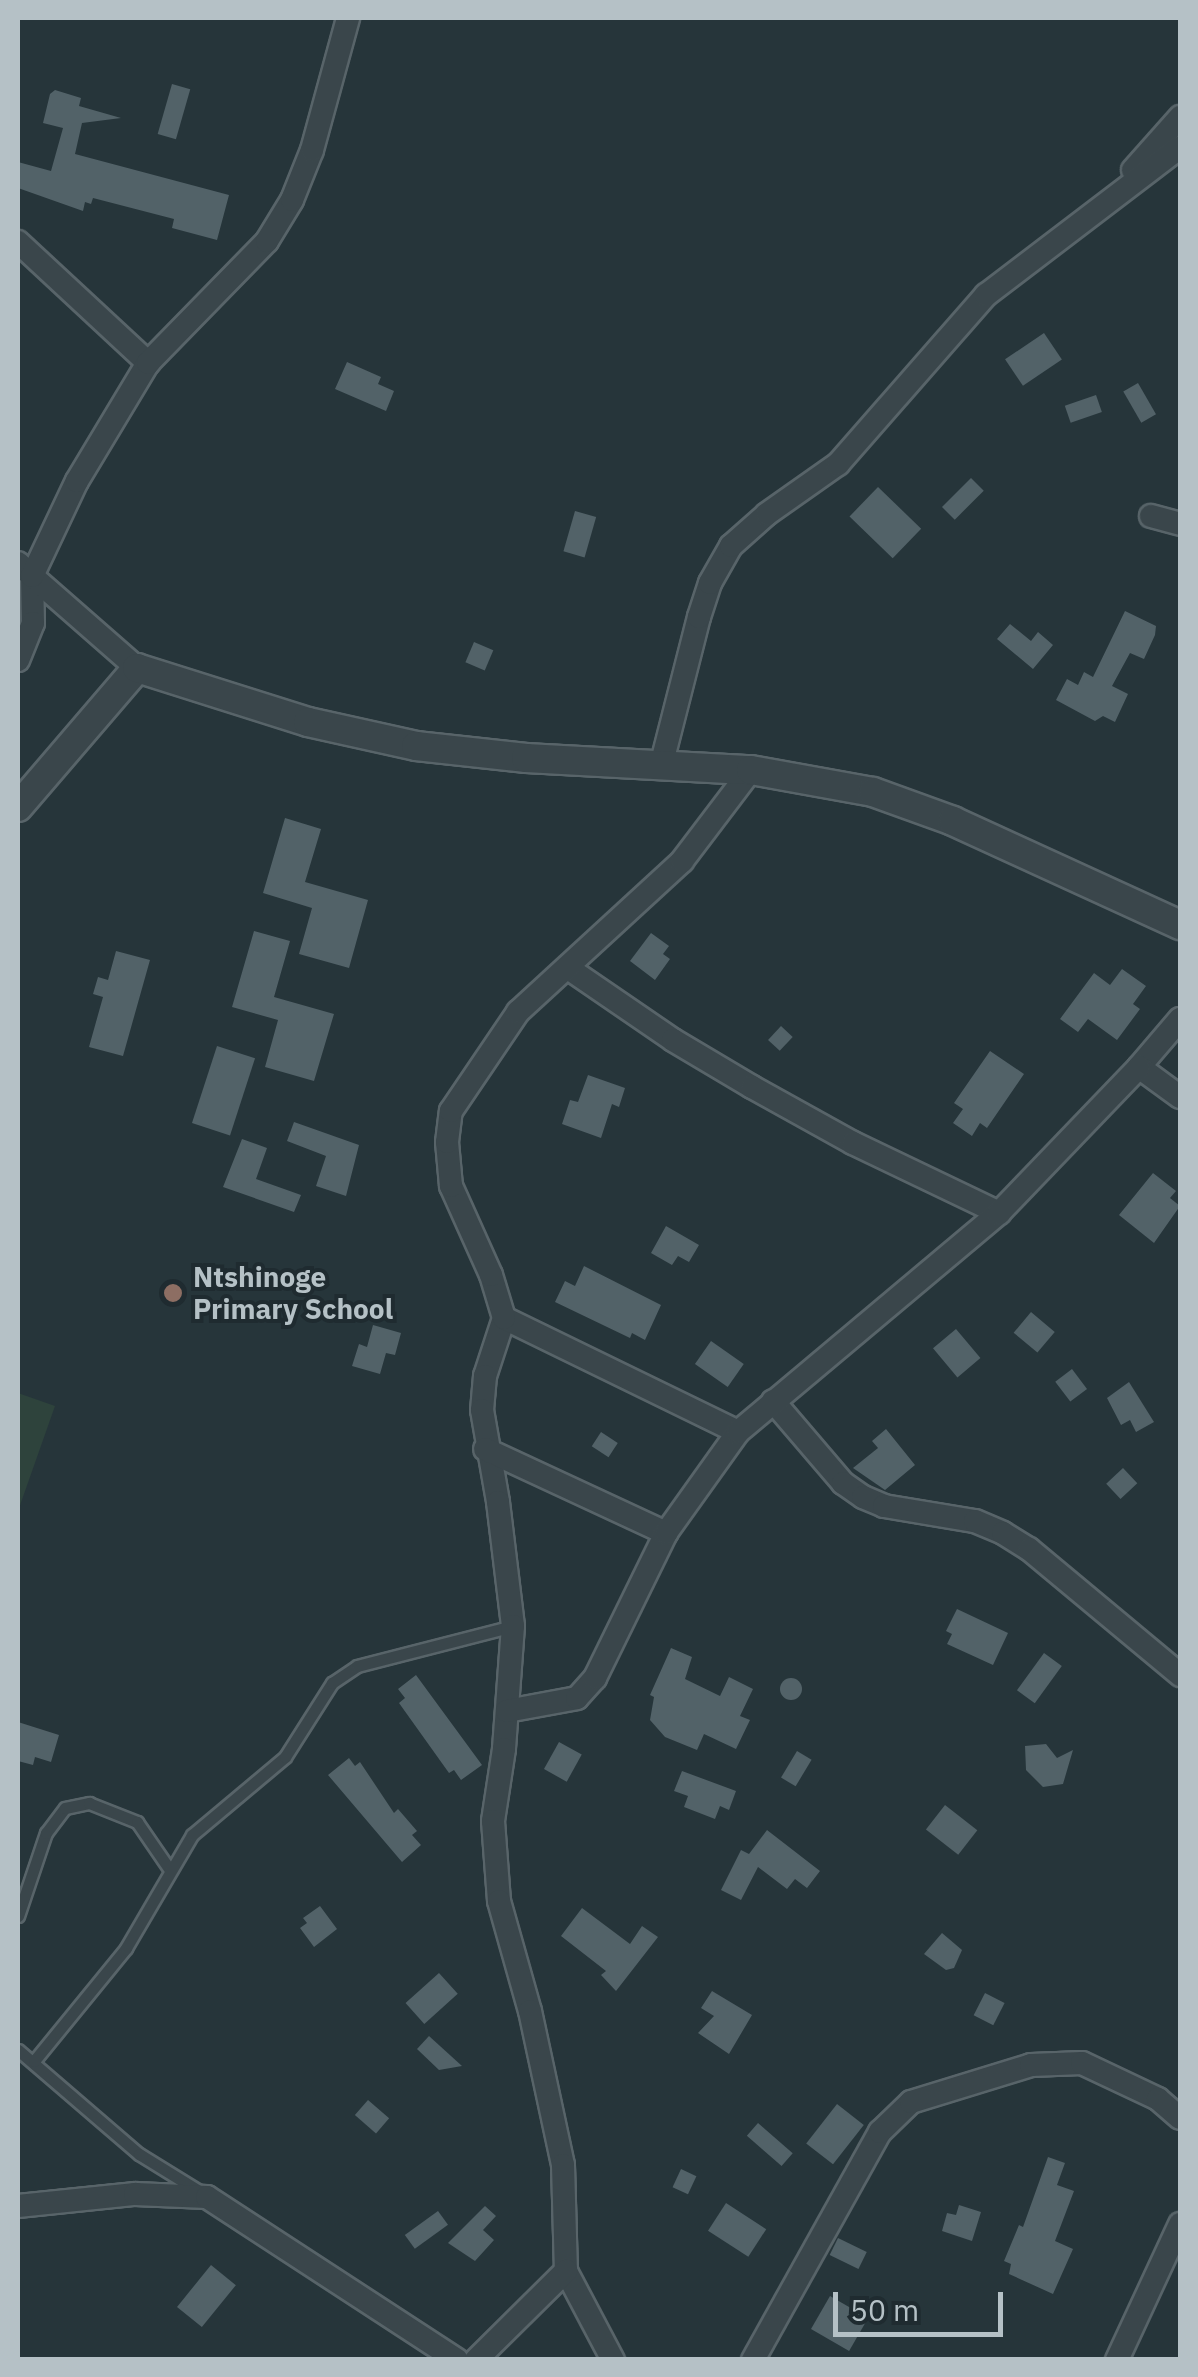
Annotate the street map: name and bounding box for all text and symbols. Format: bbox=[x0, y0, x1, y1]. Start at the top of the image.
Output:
place label: Ntshinoge Primary School bbox=[193, 1260, 393, 1326]
marker: Ntshinoge Primary School bbox=[162, 1282, 184, 1304]
scale bar bbox=[838, 2272, 1008, 2334]
text: 50 m bbox=[850, 2290, 919, 2329]

